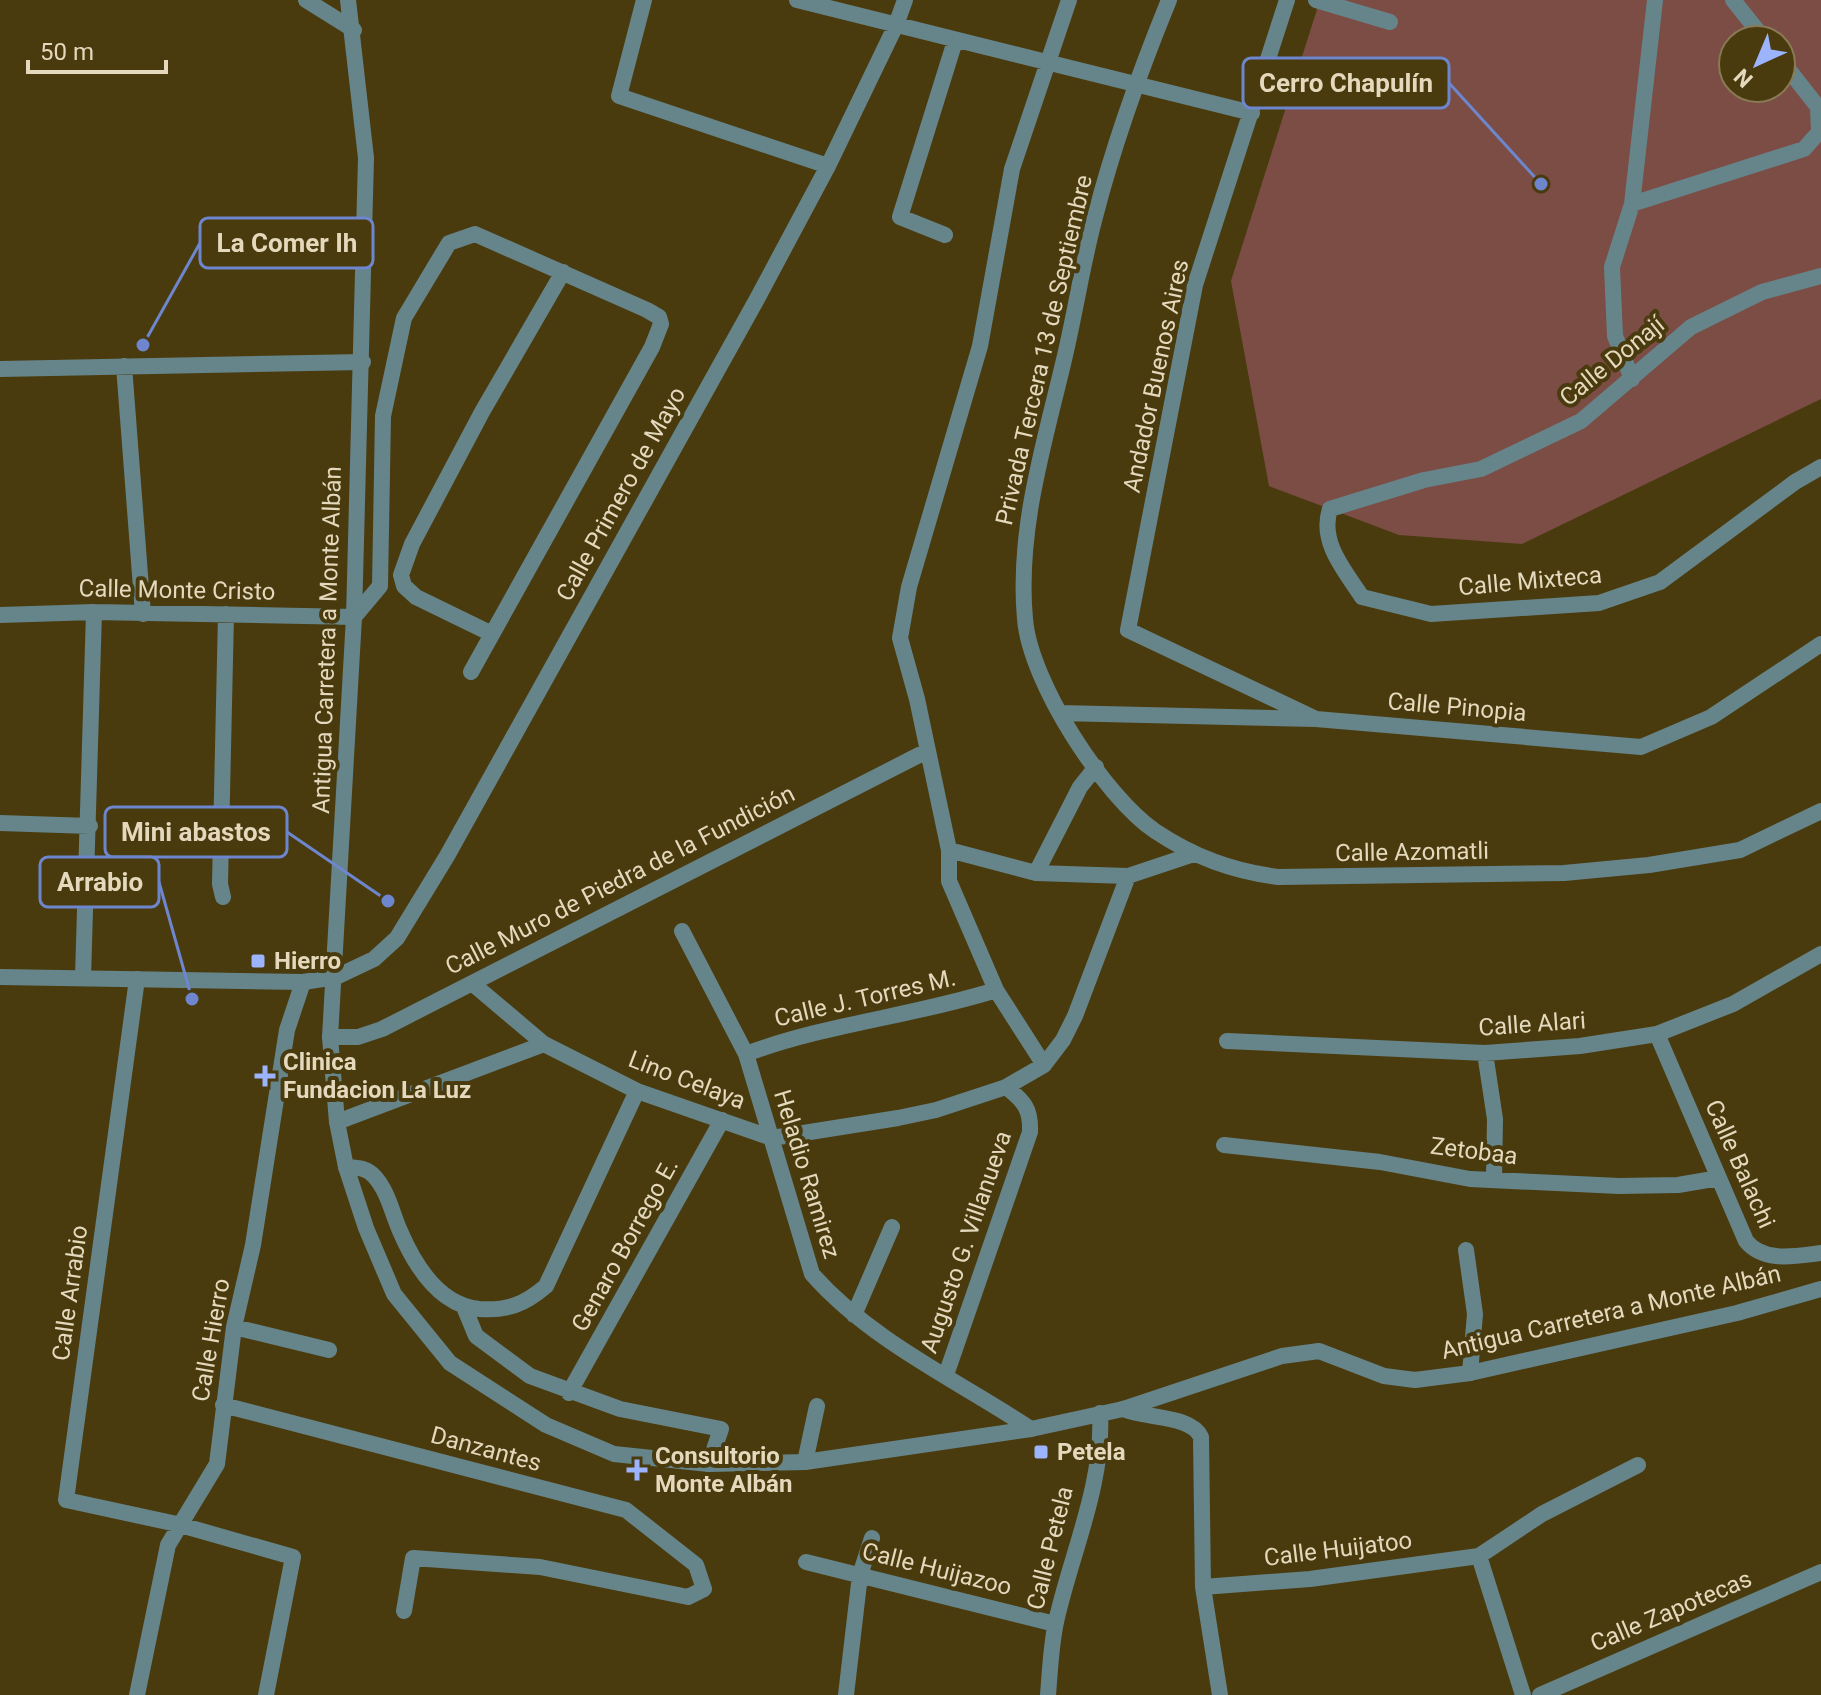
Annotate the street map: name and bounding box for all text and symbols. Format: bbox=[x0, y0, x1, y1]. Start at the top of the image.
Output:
scale bar bbox=[28, 24, 166, 74]
north arrow bbox=[1717, 24, 1797, 104]
text: 50 m bbox=[40, 38, 94, 66]
callout: Cerro Chapulín bbox=[1243, 58, 1449, 108]
text: N bbox=[1729, 64, 1758, 92]
text: Cerro Chapulín bbox=[1259, 68, 1433, 98]
street label: Privada Tercera 13 de Septiembre bbox=[990, 172, 1098, 528]
callout: La Comer Ih bbox=[200, 218, 373, 268]
text: La Comer Ih bbox=[217, 228, 357, 258]
street label: Andador Buenos Aires bbox=[1118, 257, 1194, 495]
street label: Calle Donají bbox=[1554, 310, 1671, 412]
street label: Calle Primero de Mayo bbox=[550, 382, 692, 606]
street label: Antigua Carretera a Monte Albán bbox=[307, 466, 347, 814]
street label: Calle Mixteca bbox=[1457, 561, 1603, 601]
street label: Calle Monte Cristo bbox=[78, 574, 276, 606]
street label: Calle Pinopia bbox=[1386, 687, 1528, 727]
street label: Calle Muro de Piedra de la Fundición bbox=[441, 779, 799, 981]
callout: Mini abastos bbox=[105, 807, 287, 857]
text: Mini abastos bbox=[121, 817, 271, 847]
street label: Calle Azomatli bbox=[1335, 837, 1489, 867]
callout: Arrabio bbox=[40, 857, 159, 907]
text: Arrabio bbox=[57, 867, 143, 897]
place label: Hierro bbox=[274, 947, 341, 975]
marker: Hierro bbox=[249, 952, 267, 970]
street label: Calle J. Torres M. bbox=[772, 964, 958, 1032]
street label: Calle Alari bbox=[1477, 1006, 1587, 1042]
street label: Lino Celaya bbox=[625, 1045, 749, 1115]
place label: Clinica Fundacion La Luz bbox=[283, 1048, 471, 1104]
marker: Clinica Fundacion La Luz bbox=[254, 1065, 276, 1087]
street label: Heladio Ramirez bbox=[768, 1086, 846, 1262]
street label: Calle Balachi bbox=[1699, 1095, 1781, 1233]
street label: Augusto G. Villanueva bbox=[915, 1127, 1017, 1357]
street label: Zetobaa bbox=[1429, 1132, 1519, 1170]
street label: Genaro Borrego E. bbox=[566, 1154, 684, 1336]
street label: Calle Arrabio bbox=[47, 1223, 93, 1363]
street label: Antigua Carretera a Monte Albán bbox=[1438, 1259, 1784, 1365]
street label: Calle Hierro bbox=[186, 1276, 236, 1404]
street label: Danzantes bbox=[428, 1421, 544, 1477]
place label: Petela bbox=[1057, 1438, 1126, 1466]
place label: Consultorio Monte Albán bbox=[655, 1442, 792, 1498]
marker: Petela bbox=[1032, 1443, 1050, 1461]
marker: Consultorio Monte Albán bbox=[626, 1459, 648, 1481]
street label: Calle Petela bbox=[1021, 1483, 1079, 1613]
street label: Calle Huijatoo bbox=[1262, 1526, 1414, 1572]
street label: Calle Huijazoo bbox=[859, 1537, 1015, 1601]
street label: Calle Zapotecas bbox=[1586, 1564, 1756, 1658]

